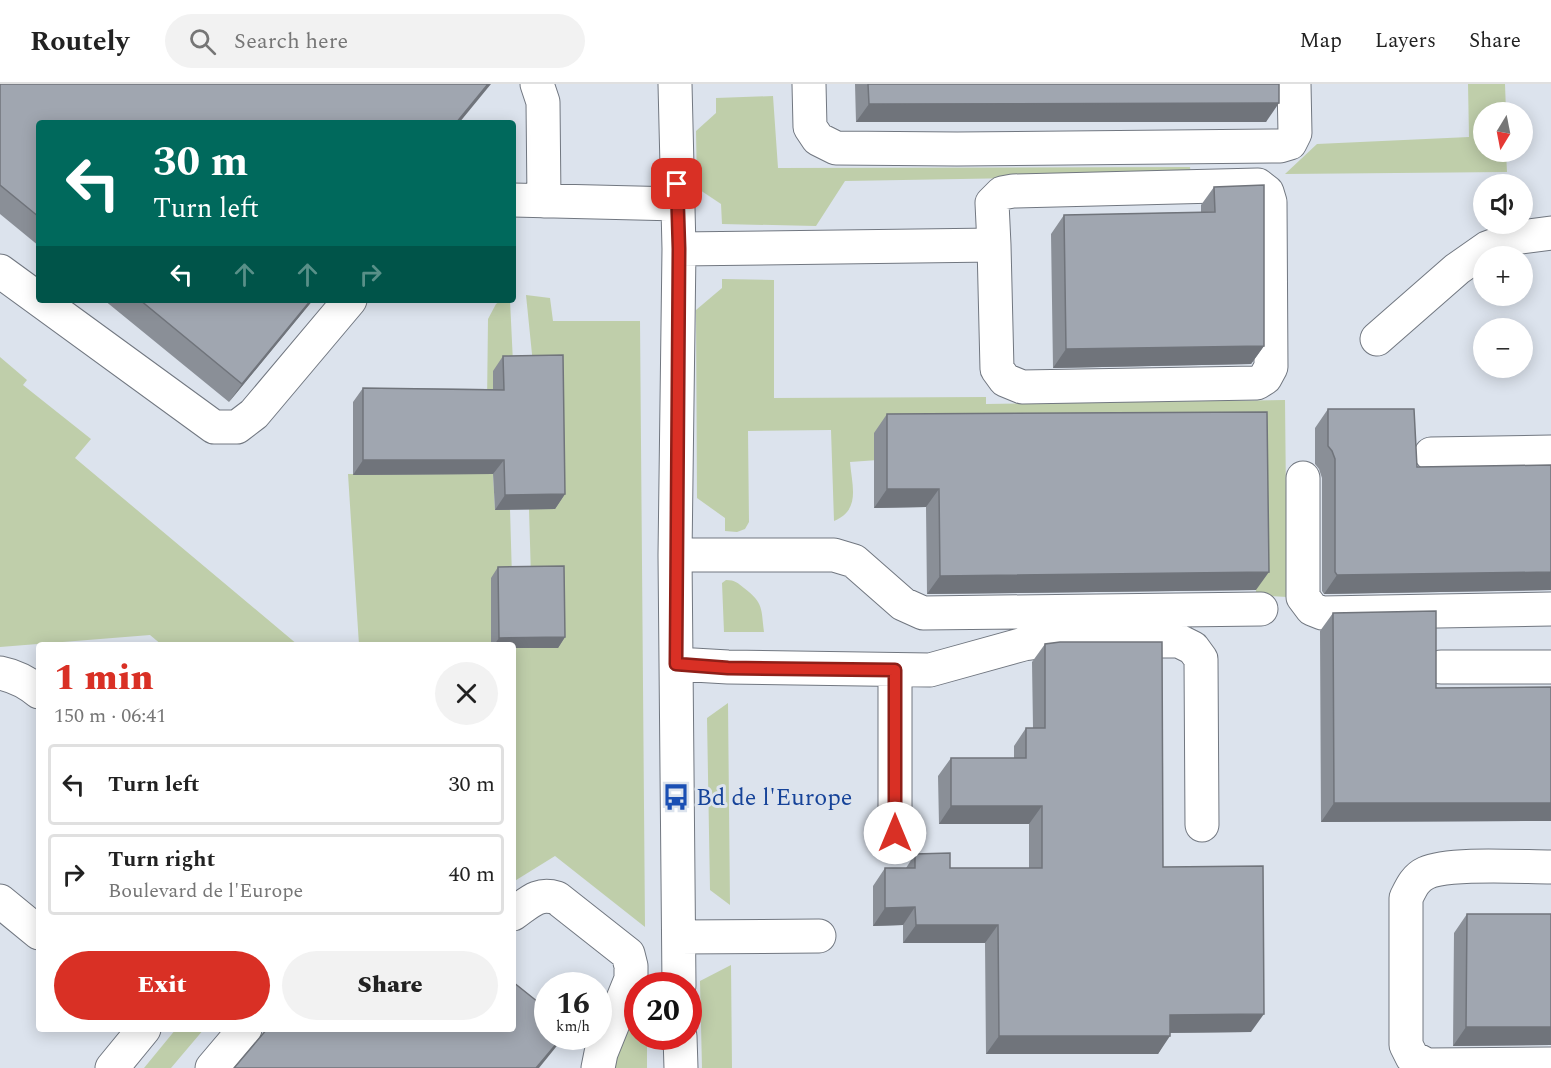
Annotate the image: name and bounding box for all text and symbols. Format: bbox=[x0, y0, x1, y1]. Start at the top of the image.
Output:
search box bbox=[165, 14, 585, 68]
text: Routely bbox=[30, 20, 129, 63]
icon: search bbox=[186, 25, 219, 58]
text: Search here bbox=[234, 25, 348, 58]
text: Map bbox=[1300, 25, 1342, 57]
text: Layers bbox=[1375, 25, 1436, 57]
text: Share bbox=[1469, 25, 1521, 57]
north arrow bbox=[1473, 102, 1533, 162]
map controls bbox=[1473, 102, 1533, 378]
text: 30 m bbox=[153, 131, 248, 194]
icon: left bbox=[54, 144, 132, 222]
pin bbox=[651, 158, 702, 209]
icon: arrive bbox=[660, 167, 693, 200]
button: sound bbox=[1473, 174, 1533, 234]
text: Turn left bbox=[153, 188, 259, 230]
button: + bbox=[1473, 246, 1533, 306]
icon: left bbox=[165, 258, 198, 291]
icon: ahead bbox=[228, 258, 261, 291]
icon: ahead bbox=[291, 258, 324, 291]
icon: right bbox=[354, 258, 387, 291]
button: − bbox=[1473, 318, 1533, 378]
text: 1 min bbox=[54, 651, 154, 706]
button: close bbox=[435, 662, 498, 725]
text: 150 m · 06:41 bbox=[54, 701, 166, 731]
icon: left bbox=[57, 768, 90, 801]
text: Turn left bbox=[108, 768, 200, 801]
text: 30 m bbox=[449, 768, 495, 801]
place label: Bd de l'Europe bbox=[696, 780, 852, 816]
bus stop icon: Bd de l'Europe bbox=[661, 782, 691, 812]
position arrow bbox=[863, 801, 927, 865]
text: Turn right bbox=[108, 843, 215, 876]
icon: right bbox=[57, 858, 90, 891]
text: 40 m bbox=[449, 858, 495, 891]
text: Boulevard de l'Europe bbox=[108, 876, 303, 906]
button: Exit bbox=[54, 951, 270, 1020]
button: Share bbox=[282, 951, 498, 1020]
speed limit sign: 20 bbox=[624, 972, 702, 1050]
text: 16 bbox=[556, 981, 590, 1027]
text: km/h bbox=[556, 1015, 590, 1038]

